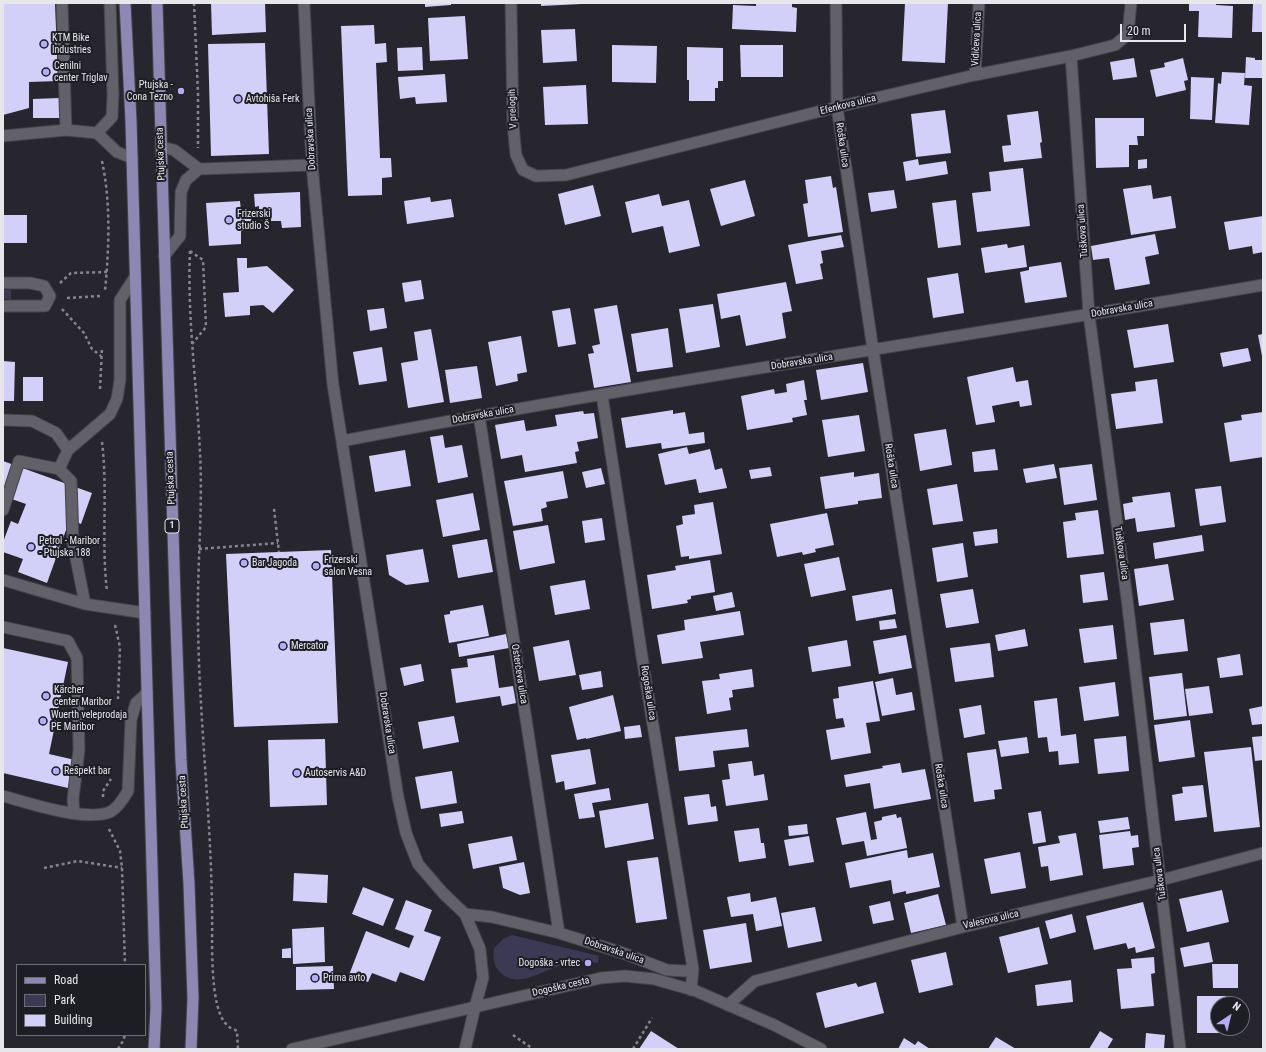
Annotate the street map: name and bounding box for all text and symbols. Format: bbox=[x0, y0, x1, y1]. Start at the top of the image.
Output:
street label: Vidičeva ulica bbox=[970, 11, 984, 67]
scale bar bbox=[1122, 16, 1188, 42]
text: 20 m bbox=[1127, 24, 1151, 38]
place label: KTM Bike Industries bbox=[52, 32, 91, 56]
marker: KTM Bike Industries bbox=[39, 39, 49, 49]
place label: Cenilni center Triglav bbox=[54, 60, 108, 84]
marker: Cenilni center Triglav bbox=[41, 67, 51, 77]
place label: Ptujska - Cona Tezno bbox=[127, 79, 173, 102]
marker: Ptujska - Cona Tezno bbox=[176, 86, 186, 96]
street label: V prelogih bbox=[506, 89, 520, 129]
street label: Efenkova ulica bbox=[819, 92, 877, 118]
place label: Avtohiša Ferk bbox=[246, 93, 299, 105]
marker: Avtohiša Ferk bbox=[233, 94, 243, 104]
street label: Dobravska ulica bbox=[303, 107, 319, 171]
street label: Roška ulica bbox=[833, 122, 851, 168]
street label: Ptujska cesta bbox=[154, 127, 168, 181]
street label: Tuškova ulica bbox=[1075, 204, 1091, 258]
place label: Frizerski studio Š bbox=[237, 208, 270, 232]
marker: Frizerski studio Š bbox=[224, 215, 234, 225]
street label: Dobravska ulica bbox=[1090, 298, 1154, 320]
street label: Dobravska ulica bbox=[770, 351, 834, 373]
street label: Dobravska ulica bbox=[451, 404, 515, 426]
street label: Roška ulica bbox=[882, 443, 900, 489]
street label: Ptujska cesta bbox=[164, 451, 178, 505]
road number: 1 bbox=[165, 519, 179, 533]
street label: Tuškova ulica bbox=[1111, 526, 1131, 580]
place label: Petrol - Maribor - Ptujska 188 bbox=[39, 535, 100, 558]
marker: Petrol - Maribor - Ptujska 188 bbox=[26, 542, 36, 552]
place label: Frizerski salon Vesna bbox=[324, 554, 372, 578]
place label: Bar Jagoda bbox=[252, 557, 297, 569]
marker: Bar Jagoda bbox=[239, 558, 249, 568]
marker: Frizerski salon Vesna bbox=[311, 561, 321, 571]
place label: Mercator bbox=[291, 640, 327, 652]
marker: Mercator bbox=[278, 641, 288, 651]
street label: Osterčeva ulica bbox=[508, 643, 530, 705]
street label: Rogoška ulica bbox=[638, 665, 658, 721]
place label: Kärcher center Maribor bbox=[54, 684, 112, 708]
marker: Kärcher center Maribor bbox=[41, 691, 51, 701]
street label: Dobravska ulica bbox=[376, 691, 398, 755]
place label: Wuerth veleprodaja PE Maribor bbox=[51, 709, 127, 732]
marker: Wuerth veleprodaja PE Maribor bbox=[38, 716, 48, 726]
street label: Roška ulica bbox=[932, 763, 950, 809]
place label: Rešpekt bar bbox=[64, 765, 111, 777]
marker: Rešpekt bar bbox=[51, 766, 61, 776]
place label: Autoservis A&D bbox=[305, 767, 366, 779]
marker: Autoservis A&D bbox=[292, 768, 302, 778]
street label: Ptujska cesta bbox=[177, 775, 191, 829]
street label: Tuškova ulica bbox=[1151, 847, 1169, 901]
street label: Valesova ulica bbox=[962, 908, 1020, 932]
street label: Dobravska ulica bbox=[583, 935, 645, 967]
place label: Dogoška - vrtec bbox=[519, 957, 580, 969]
marker: Dogoška - vrtec bbox=[583, 958, 593, 968]
legend bbox=[16, 964, 146, 1036]
place label: Prima avto bbox=[323, 972, 365, 984]
text: Road bbox=[54, 973, 78, 987]
marker: Prima avto bbox=[310, 973, 320, 983]
street label: Dogoška cesta bbox=[531, 975, 591, 999]
text: Park bbox=[54, 993, 75, 1007]
north arrow bbox=[1210, 996, 1250, 1036]
text: N bbox=[1230, 999, 1243, 1014]
text: Building bbox=[54, 1013, 92, 1027]

